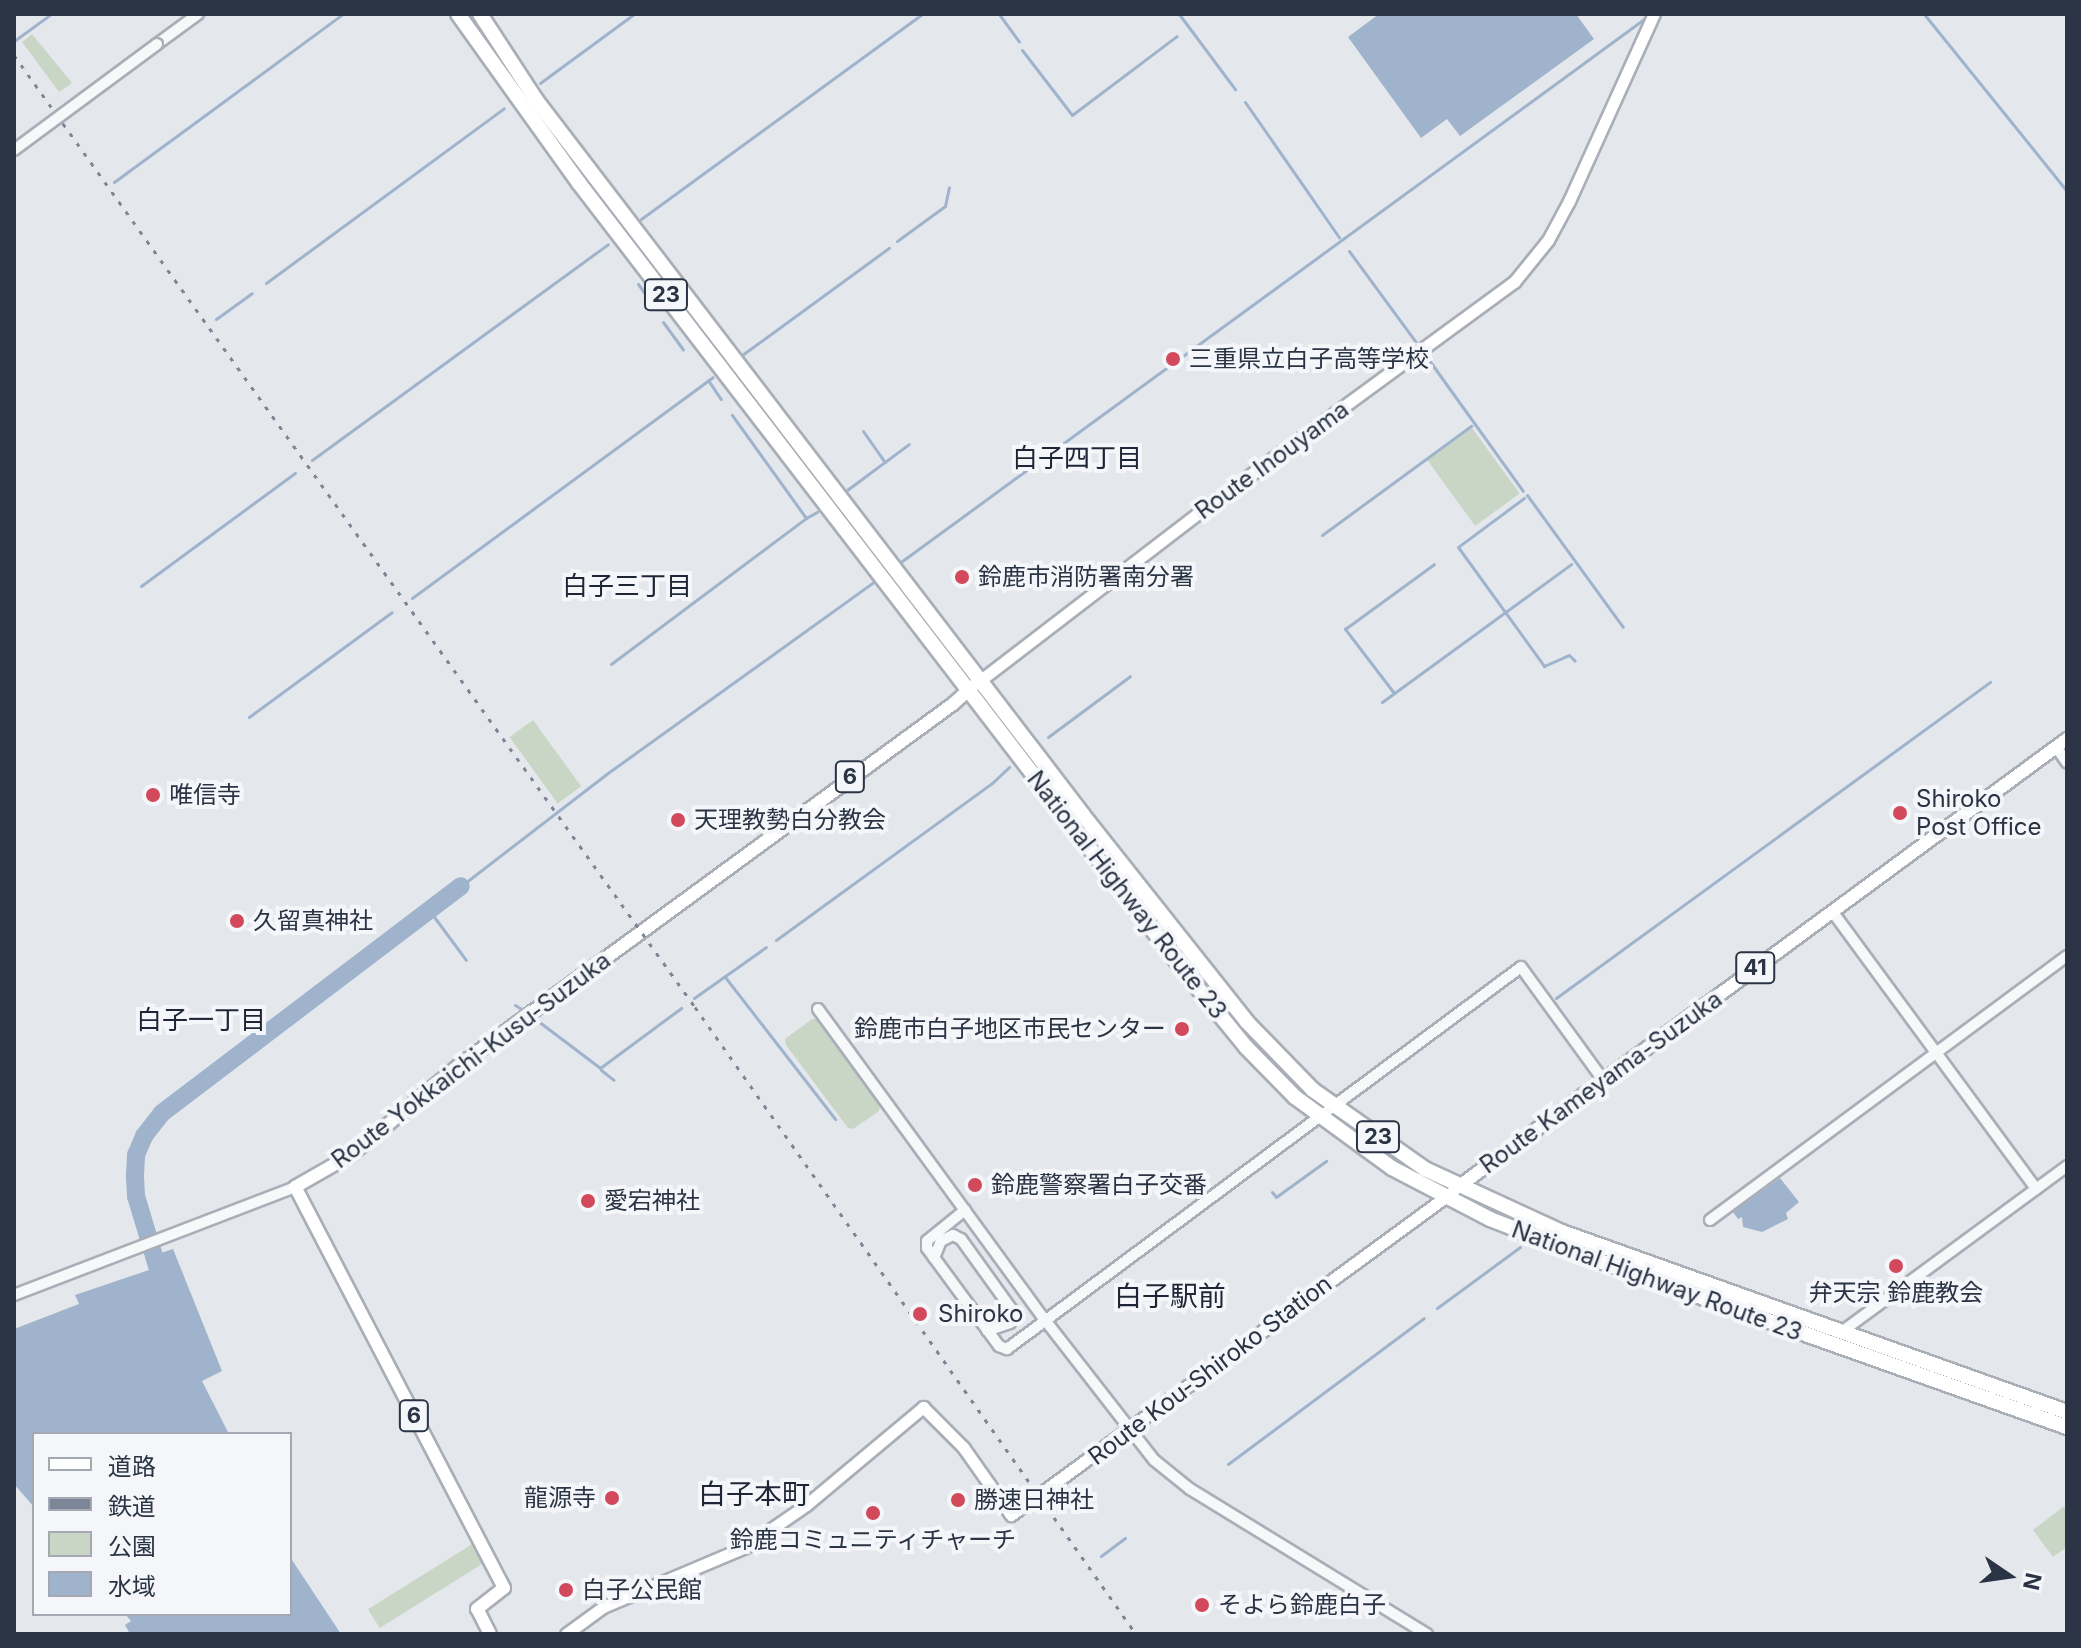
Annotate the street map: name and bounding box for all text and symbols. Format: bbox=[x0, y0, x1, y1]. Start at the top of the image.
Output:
road number: 23 bbox=[642, 277, 690, 313]
place label: 三重県立白子高等学校 bbox=[1189, 345, 1429, 373]
marker: 三重県立白子高等学校 bbox=[1164, 350, 1182, 368]
street label: Route Inouyama bbox=[1190, 395, 1354, 525]
district label: 白子四丁目 bbox=[1012, 442, 1142, 474]
place label: 鈴鹿市消防署南分署 bbox=[978, 563, 1194, 591]
marker: 鈴鹿市消防署南分署 bbox=[953, 568, 971, 586]
district label: 白子三丁目 bbox=[562, 570, 692, 602]
road number: 6 bbox=[834, 759, 866, 795]
street label: National Highway Route 23 bbox=[1021, 765, 1233, 1025]
place label: 唯信寺 bbox=[169, 781, 241, 809]
place label: Shiroko Post Office bbox=[1916, 785, 2042, 841]
marker: 唯信寺 bbox=[144, 786, 162, 804]
marker: Shiroko Post Office bbox=[1891, 804, 1909, 822]
place label: 天理教勢白分教会 bbox=[694, 806, 886, 834]
marker: 天理教勢白分教会 bbox=[669, 811, 687, 829]
place label: 久留真神社 bbox=[253, 907, 373, 935]
marker: 久留真神社 bbox=[228, 912, 246, 930]
street label: Route Yokkaichi-Kusu-Suzuka bbox=[326, 946, 616, 1174]
road number: 41 bbox=[1735, 950, 1775, 986]
street label: Route Kameyama-Suzuka bbox=[1474, 984, 1728, 1180]
district label: 白子一丁目 bbox=[136, 1004, 266, 1036]
place label: 鈴鹿市白子地区市民センター bbox=[854, 1015, 1166, 1043]
marker: 鈴鹿市白子地区市民センター bbox=[1173, 1020, 1191, 1038]
road number: 23 bbox=[1354, 1119, 1402, 1155]
place label: 鈴鹿警察署白子交番 bbox=[991, 1171, 1207, 1199]
marker: 鈴鹿警察署白子交番 bbox=[966, 1176, 984, 1194]
place label: 愛宕神社 bbox=[604, 1187, 700, 1215]
marker: 愛宕神社 bbox=[579, 1192, 597, 1210]
street label: National Highway Route 23 bbox=[1508, 1215, 1806, 1347]
marker: 弁天宗 鈴鹿教会 bbox=[1887, 1257, 1905, 1275]
street label: Route Kou-Shiroko Station bbox=[1083, 1269, 1337, 1471]
district label: 白子駅前 bbox=[1114, 1279, 1226, 1313]
place label: 弁天宗 鈴鹿教会 bbox=[1809, 1279, 1983, 1307]
place label: Shiroko bbox=[938, 1300, 1023, 1328]
marker: Shiroko bbox=[909, 1303, 931, 1325]
road number: 6 bbox=[398, 1398, 430, 1434]
legend bbox=[32, 1432, 292, 1616]
text: 道路 bbox=[108, 1452, 156, 1481]
district label: 白子本町 bbox=[698, 1477, 810, 1511]
place label: 龍源寺 bbox=[524, 1484, 596, 1512]
place label: 勝速日神社 bbox=[974, 1486, 1094, 1514]
marker: 龍源寺 bbox=[603, 1489, 621, 1507]
marker: 勝速日神社 bbox=[949, 1491, 967, 1509]
text: 鉄道 bbox=[108, 1492, 156, 1521]
marker: 鈴鹿コミュニティチャーチ bbox=[864, 1504, 882, 1522]
place label: 鈴鹿コミュニティチャーチ bbox=[729, 1526, 1017, 1554]
text: 公園 bbox=[108, 1532, 156, 1561]
north arrow bbox=[1969, 1536, 2049, 1616]
text: N bbox=[2018, 1570, 2047, 1592]
text: 水域 bbox=[108, 1572, 156, 1601]
place label: 白子公民館 bbox=[582, 1576, 702, 1604]
marker: 白子公民館 bbox=[557, 1581, 575, 1599]
place label: そよら鈴鹿白子 bbox=[1218, 1591, 1386, 1619]
marker: そよら鈴鹿白子 bbox=[1193, 1596, 1211, 1614]

